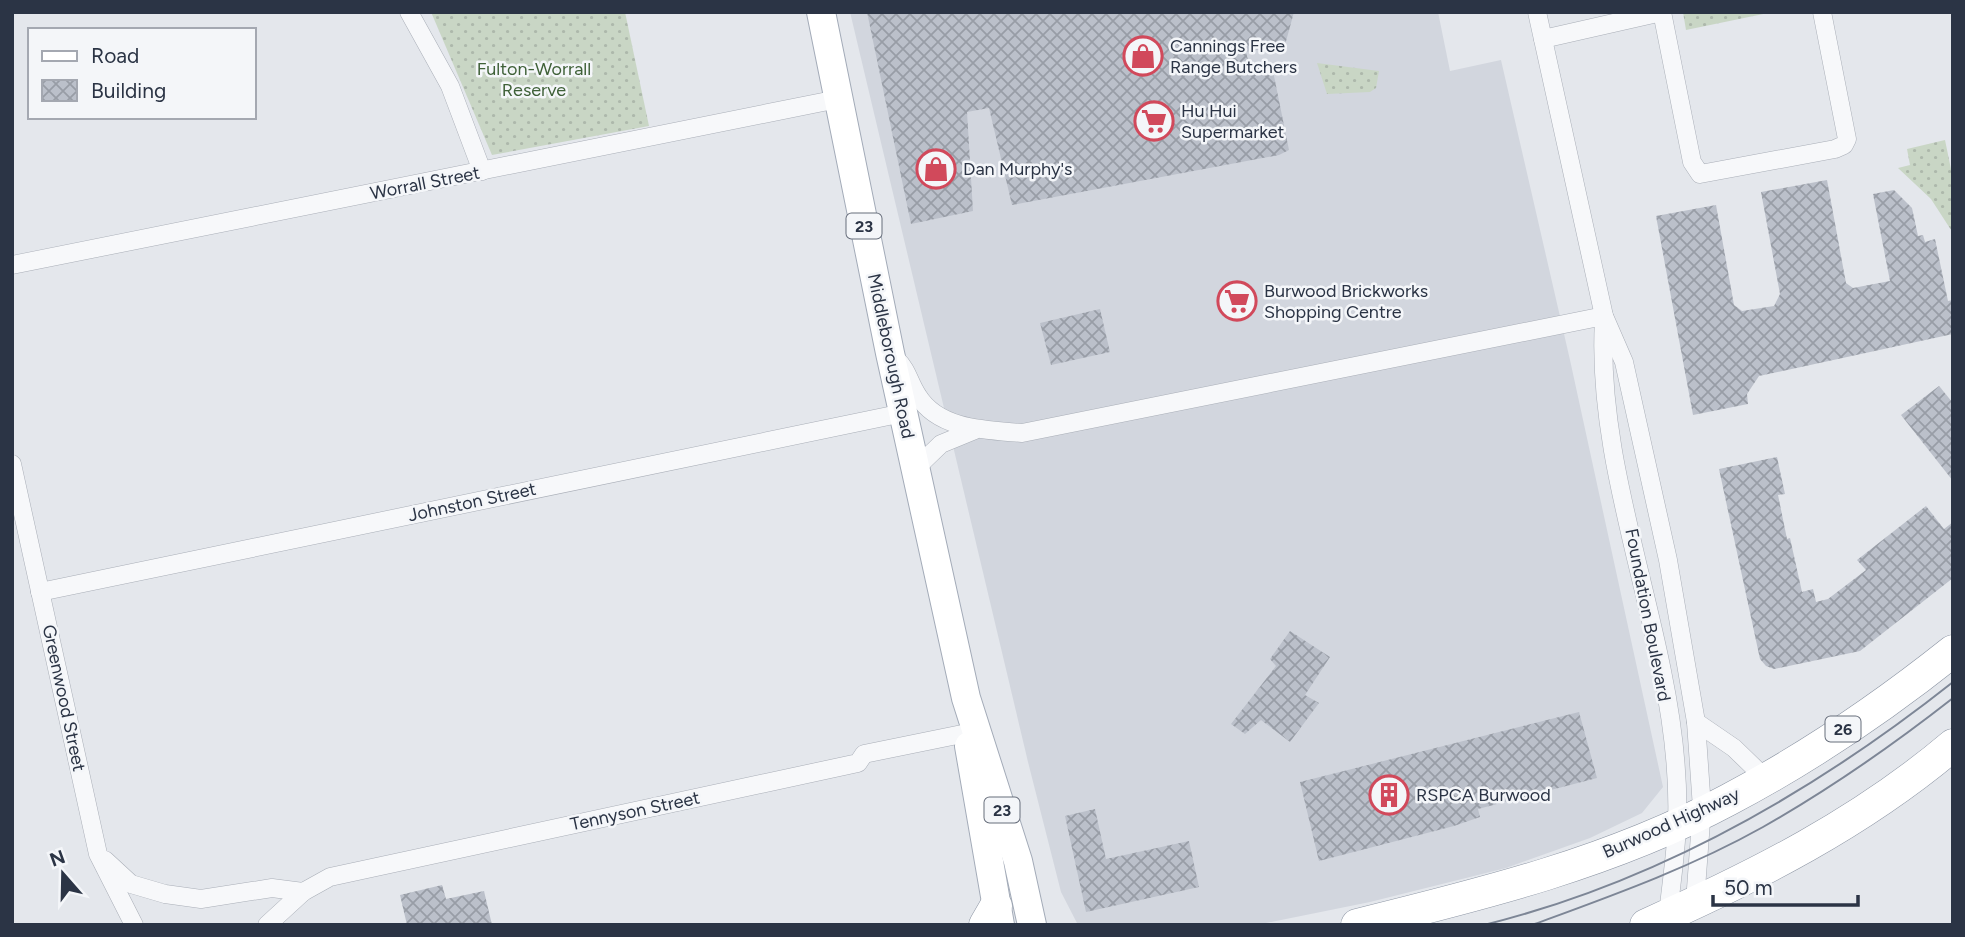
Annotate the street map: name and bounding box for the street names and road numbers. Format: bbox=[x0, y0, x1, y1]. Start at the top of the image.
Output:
street label: Worrall Street bbox=[368, 162, 482, 204]
road number: 23 bbox=[846, 214, 882, 238]
street label: Middleborough Road bbox=[863, 271, 919, 441]
street label: Johnston Street bbox=[406, 478, 538, 526]
street label: Foundation Boulevard bbox=[1620, 527, 1676, 703]
street label: Greenwood Street bbox=[38, 623, 90, 774]
road number: 26 bbox=[1826, 716, 1860, 742]
street label: Burwood Highway bbox=[1599, 783, 1743, 863]
street label: Tennyson Street bbox=[568, 786, 702, 835]
road number: 23 bbox=[984, 797, 1020, 822]

